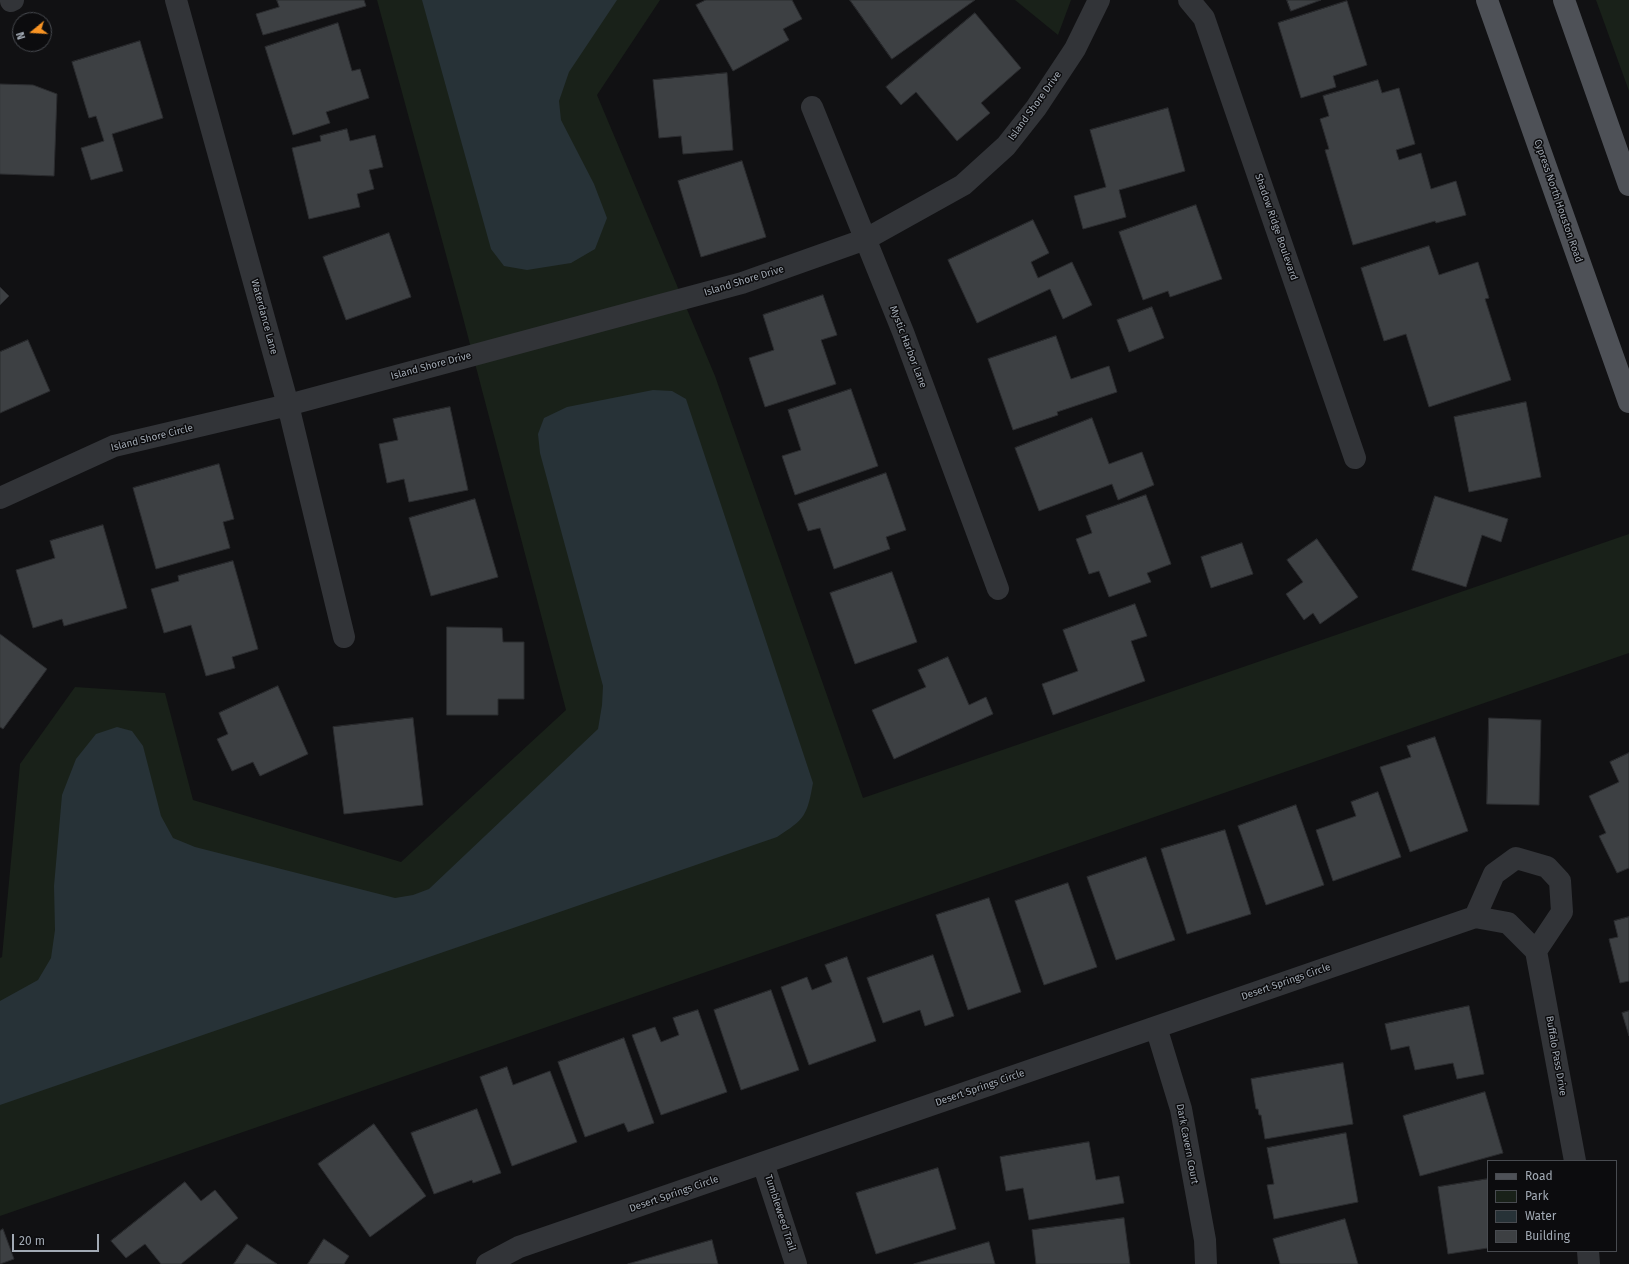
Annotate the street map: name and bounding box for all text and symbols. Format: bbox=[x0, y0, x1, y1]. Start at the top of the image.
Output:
north arrow bbox=[12, 12, 52, 52]
text: N bbox=[14, 30, 28, 41]
street label: Island Shore Drive bbox=[1006, 69, 1064, 143]
street label: Cypress North Houston Road bbox=[1531, 138, 1585, 264]
street label: Shadow Ridge Boulevard bbox=[1252, 172, 1300, 282]
street label: Island Shore Drive bbox=[703, 263, 785, 299]
street label: Waterdance Lane bbox=[248, 278, 280, 356]
street label: Mystic Harbor Lane bbox=[887, 304, 929, 390]
street label: Island Shore Drive bbox=[390, 350, 472, 382]
street label: Island Shore Circle bbox=[110, 422, 194, 454]
street label: Desert Springs Circle bbox=[1240, 961, 1332, 1003]
street label: Buffalo Pass Drive bbox=[1543, 1015, 1569, 1097]
street label: Desert Springs Circle bbox=[934, 1067, 1026, 1109]
street label: Dark Cavern Court bbox=[1173, 1103, 1201, 1185]
legend bbox=[1487, 1160, 1617, 1252]
text: Road bbox=[1525, 1169, 1553, 1183]
street label: Desert Springs Circle bbox=[628, 1173, 720, 1215]
street label: Tumbleweed Trail bbox=[762, 1173, 798, 1253]
text: Park bbox=[1525, 1189, 1549, 1203]
text: Water bbox=[1525, 1209, 1556, 1223]
scale bar bbox=[14, 1226, 101, 1252]
text: Building bbox=[1525, 1229, 1570, 1243]
text: 20 m bbox=[19, 1234, 45, 1248]

